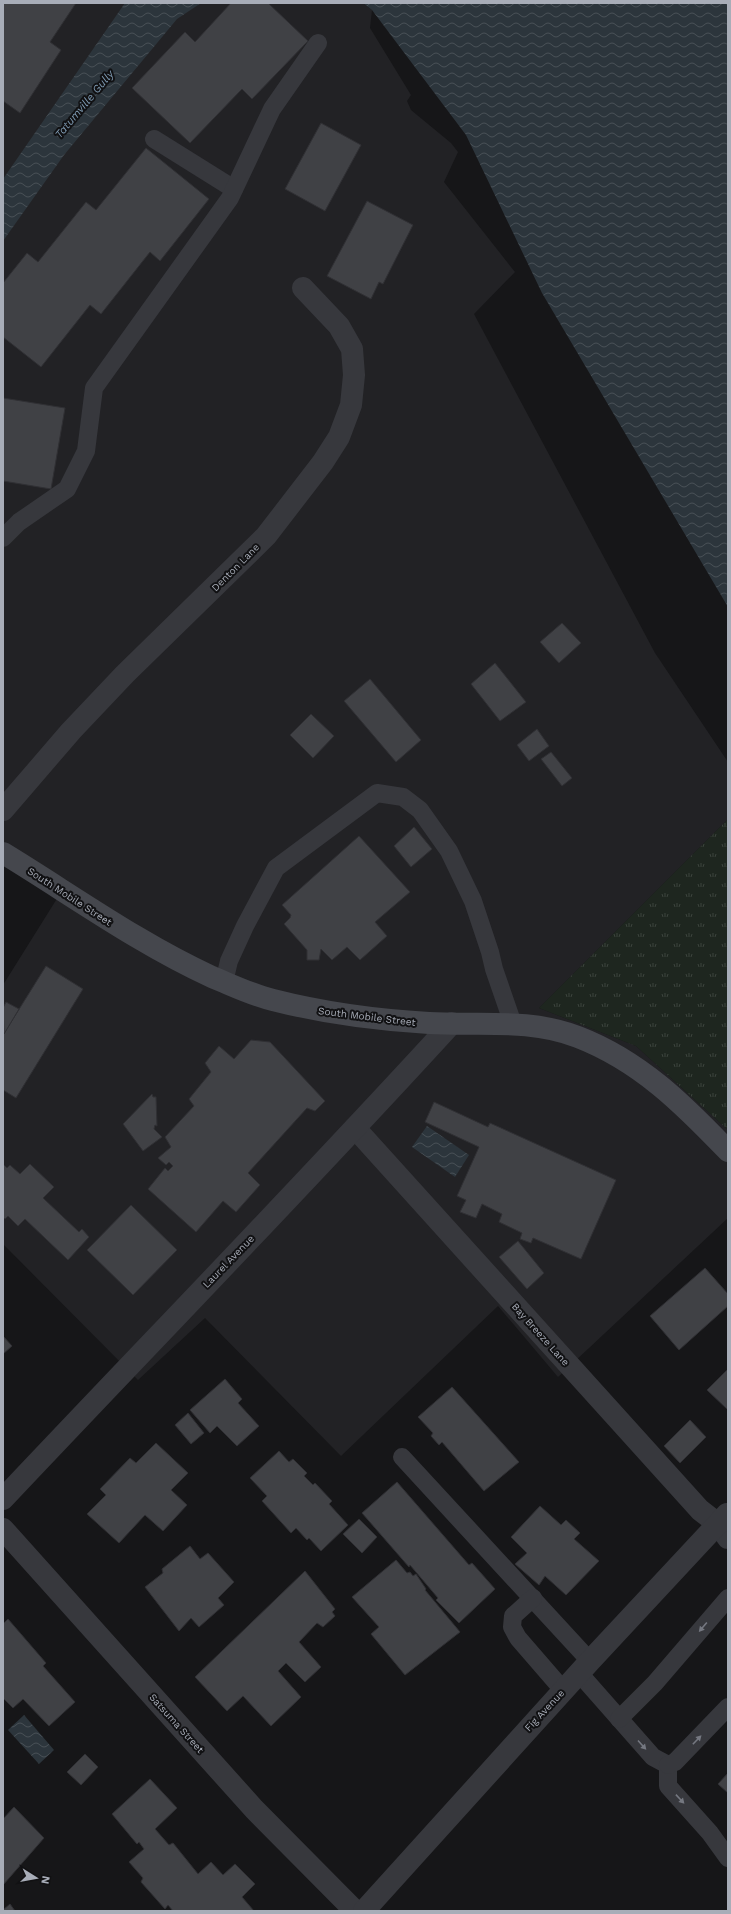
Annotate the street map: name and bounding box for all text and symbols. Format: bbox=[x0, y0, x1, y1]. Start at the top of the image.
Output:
water label: Tatumville Gully bbox=[52, 67, 117, 141]
street label: Denton Lane bbox=[209, 541, 261, 593]
street label: South Mobile Street bbox=[26, 865, 115, 928]
street label: South Mobile Street bbox=[318, 1005, 417, 1028]
street label: Laurel Avenue bbox=[201, 1233, 256, 1290]
street label: Bay Breeze Lane bbox=[510, 1301, 572, 1368]
one-way arrow bbox=[698, 1622, 707, 1633]
street label: Fig Avenue bbox=[522, 1687, 566, 1733]
street label: Satsuma Street bbox=[147, 1691, 207, 1756]
one-way arrow bbox=[692, 1735, 701, 1745]
one-way arrow bbox=[637, 1739, 646, 1750]
one-way arrow bbox=[675, 1795, 684, 1804]
north arrow bbox=[16, 1858, 56, 1898]
text: N bbox=[38, 1875, 52, 1885]

